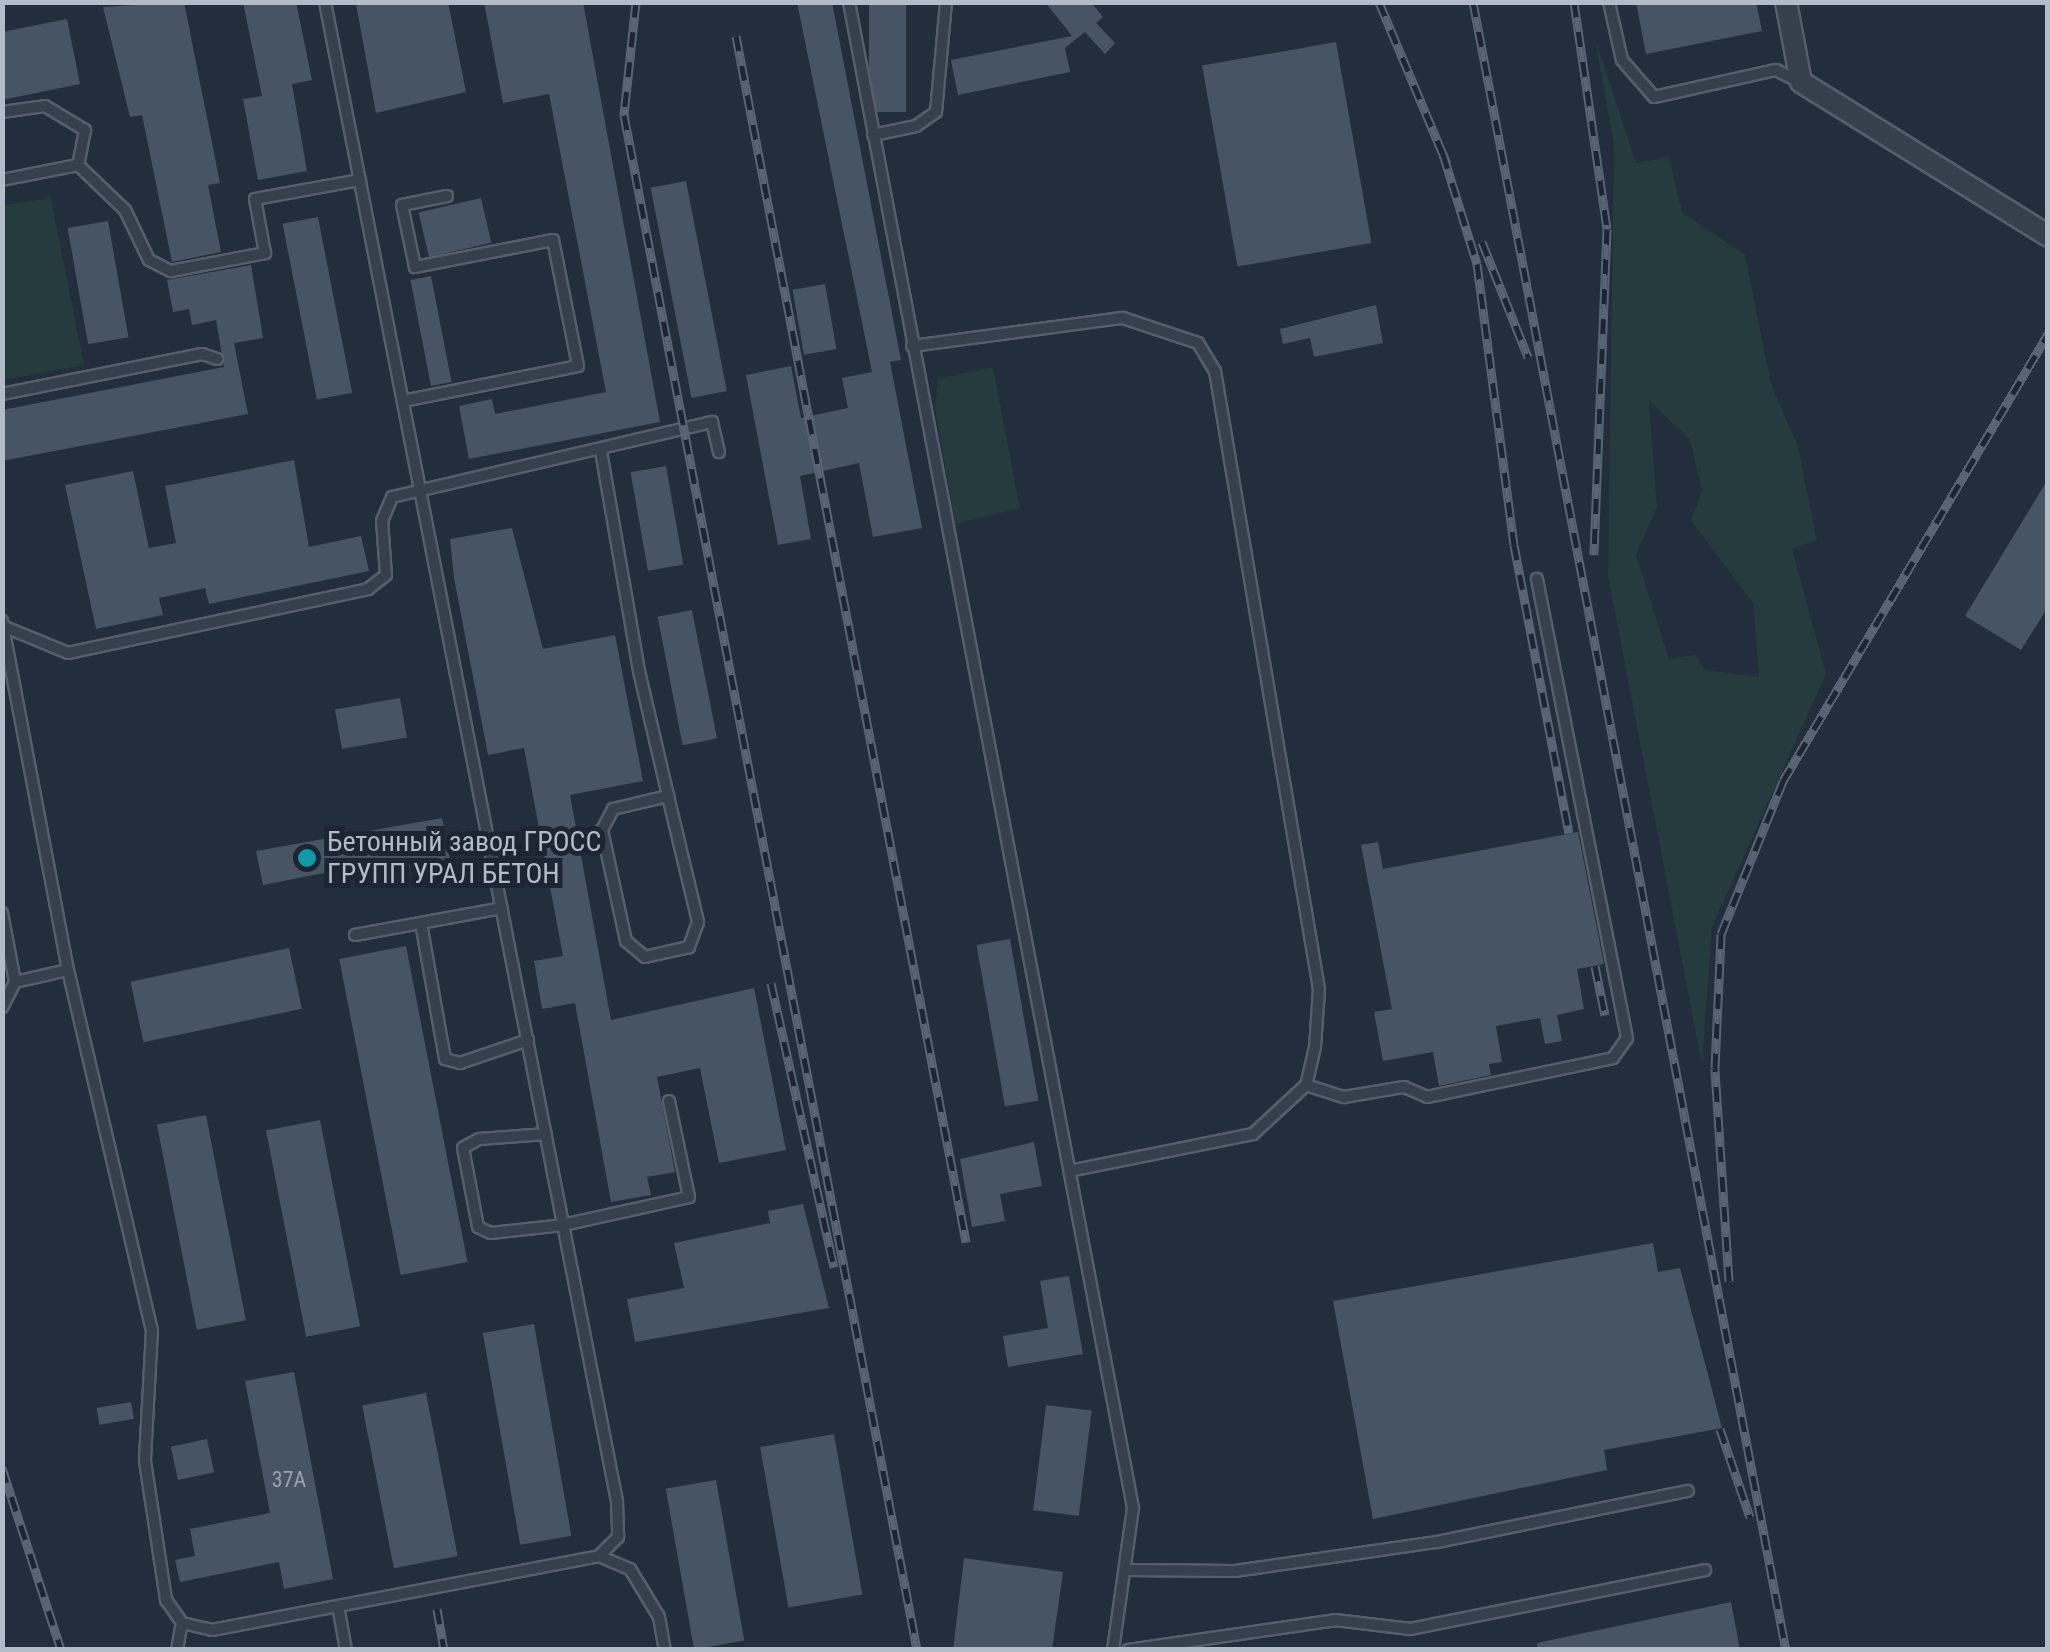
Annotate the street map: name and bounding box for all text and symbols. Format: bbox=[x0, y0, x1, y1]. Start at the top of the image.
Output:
place label: Бетонный завод ГРОСС ГРУПП УРАЛ БЕТОН bbox=[327, 825, 601, 891]
marker: Бетонный завод ГРОСС ГРУПП УРАЛ БЕТОН bbox=[296, 847, 318, 869]
house number: 37А bbox=[272, 1467, 306, 1493]

